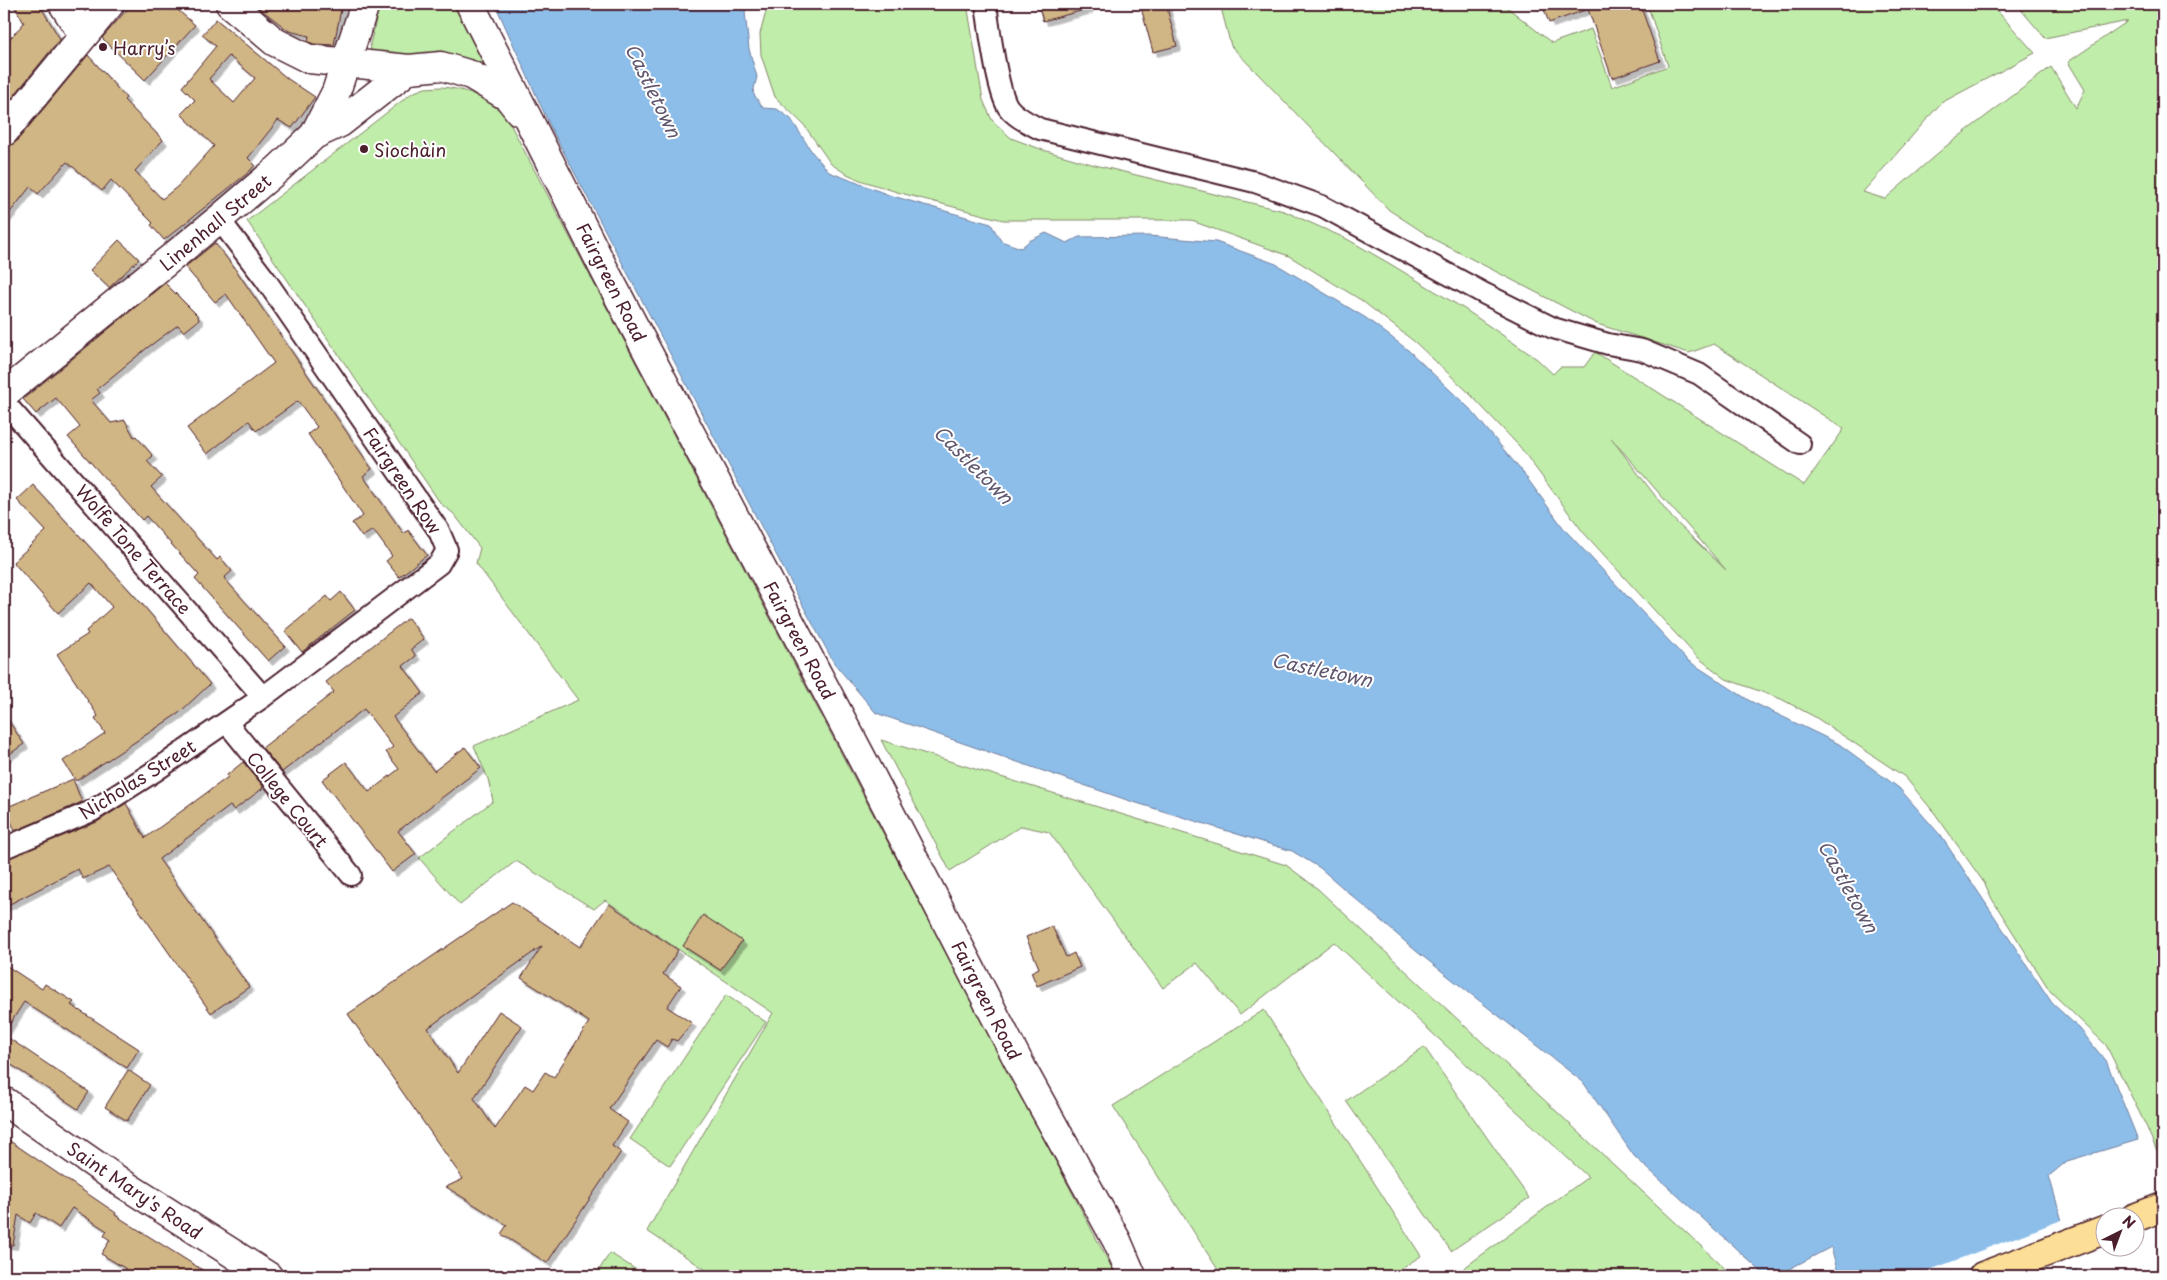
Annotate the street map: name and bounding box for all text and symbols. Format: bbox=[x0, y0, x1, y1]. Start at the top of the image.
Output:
place label: Harry’s bbox=[113, 34, 175, 61]
water label: Castletown bbox=[619, 38, 690, 143]
marker: Harry’s bbox=[97, 41, 109, 53]
place label: Sìochàin bbox=[374, 136, 446, 163]
marker: Sìochàin bbox=[358, 143, 370, 155]
street label: Linenhall Street bbox=[153, 167, 277, 277]
street label: Fairgreen Road bbox=[570, 218, 654, 346]
water label: Castletown bbox=[928, 418, 1021, 511]
street label: Fairgreen Row bbox=[357, 421, 449, 539]
street label: Wolfe Tone Terrace bbox=[70, 478, 198, 620]
street label: Fairgreen Road bbox=[757, 576, 843, 704]
water label: Castletown bbox=[1269, 645, 1376, 694]
street label: Nicholas Street bbox=[73, 732, 201, 826]
street label: College Court bbox=[241, 745, 335, 853]
water label: Castletown bbox=[1812, 835, 1887, 939]
street label: Fairgreen Road bbox=[945, 936, 1029, 1064]
street label: Saint Mary's Road bbox=[62, 1135, 208, 1245]
north arrow bbox=[2094, 1208, 2144, 1258]
text: N bbox=[2118, 1210, 2140, 1233]

